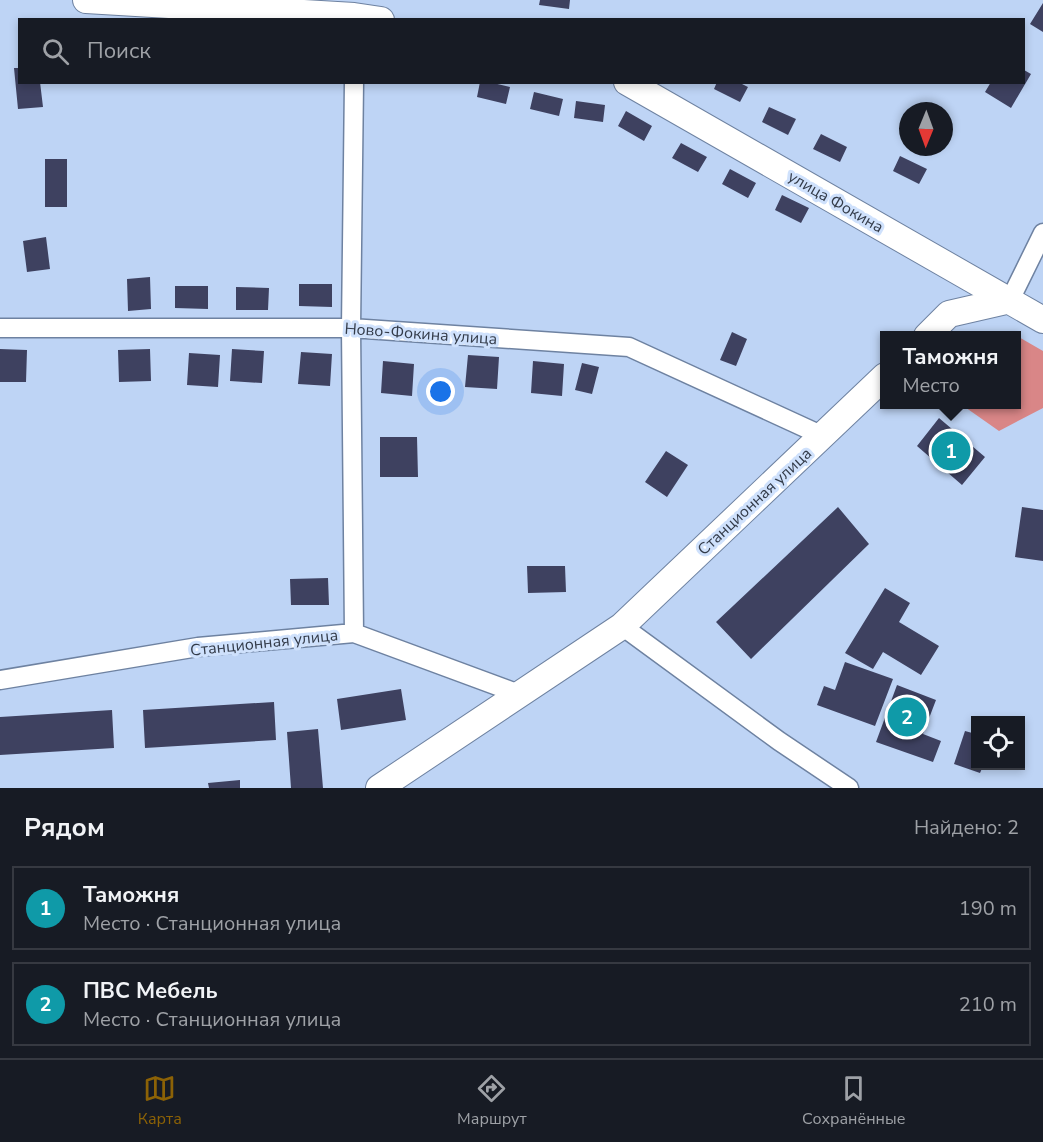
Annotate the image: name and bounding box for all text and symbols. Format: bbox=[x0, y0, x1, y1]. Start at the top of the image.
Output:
search box bbox=[18, 18, 1025, 84]
icon: search bbox=[39, 35, 72, 68]
text: Поиск bbox=[87, 36, 151, 66]
north arrow bbox=[899, 102, 953, 156]
street label: улица Фокина bbox=[784, 166, 887, 238]
street label: Ново-Фокина улица bbox=[344, 318, 498, 350]
popup bbox=[880, 331, 1021, 409]
text: Таможня bbox=[902, 342, 999, 372]
text: Место bbox=[902, 372, 960, 399]
your location bbox=[426, 377, 455, 406]
pin: 1 bbox=[932, 428, 970, 474]
street label: Станционная улица bbox=[693, 443, 817, 560]
street label: Станционная улица bbox=[189, 624, 339, 662]
pin: 2 bbox=[888, 694, 926, 740]
map controls bbox=[971, 716, 1025, 770]
button: locate bbox=[971, 716, 1025, 770]
text: Рядом bbox=[24, 810, 105, 845]
text: Найдено: 2 bbox=[914, 814, 1019, 841]
text: Таможня bbox=[83, 880, 179, 910]
text: 1 bbox=[40, 895, 52, 922]
text: 190 m bbox=[959, 895, 1017, 922]
text: Место · Станционная улица bbox=[83, 910, 341, 937]
text: ПВС Мебель bbox=[83, 976, 218, 1006]
text: 2 bbox=[40, 991, 52, 1018]
text: 210 m bbox=[959, 991, 1017, 1018]
text: Место · Станционная улица bbox=[83, 1006, 341, 1033]
tab: Карта bbox=[138, 1072, 182, 1130]
tab: Маршрут bbox=[457, 1072, 527, 1130]
tab: Сохранённые bbox=[802, 1072, 905, 1130]

